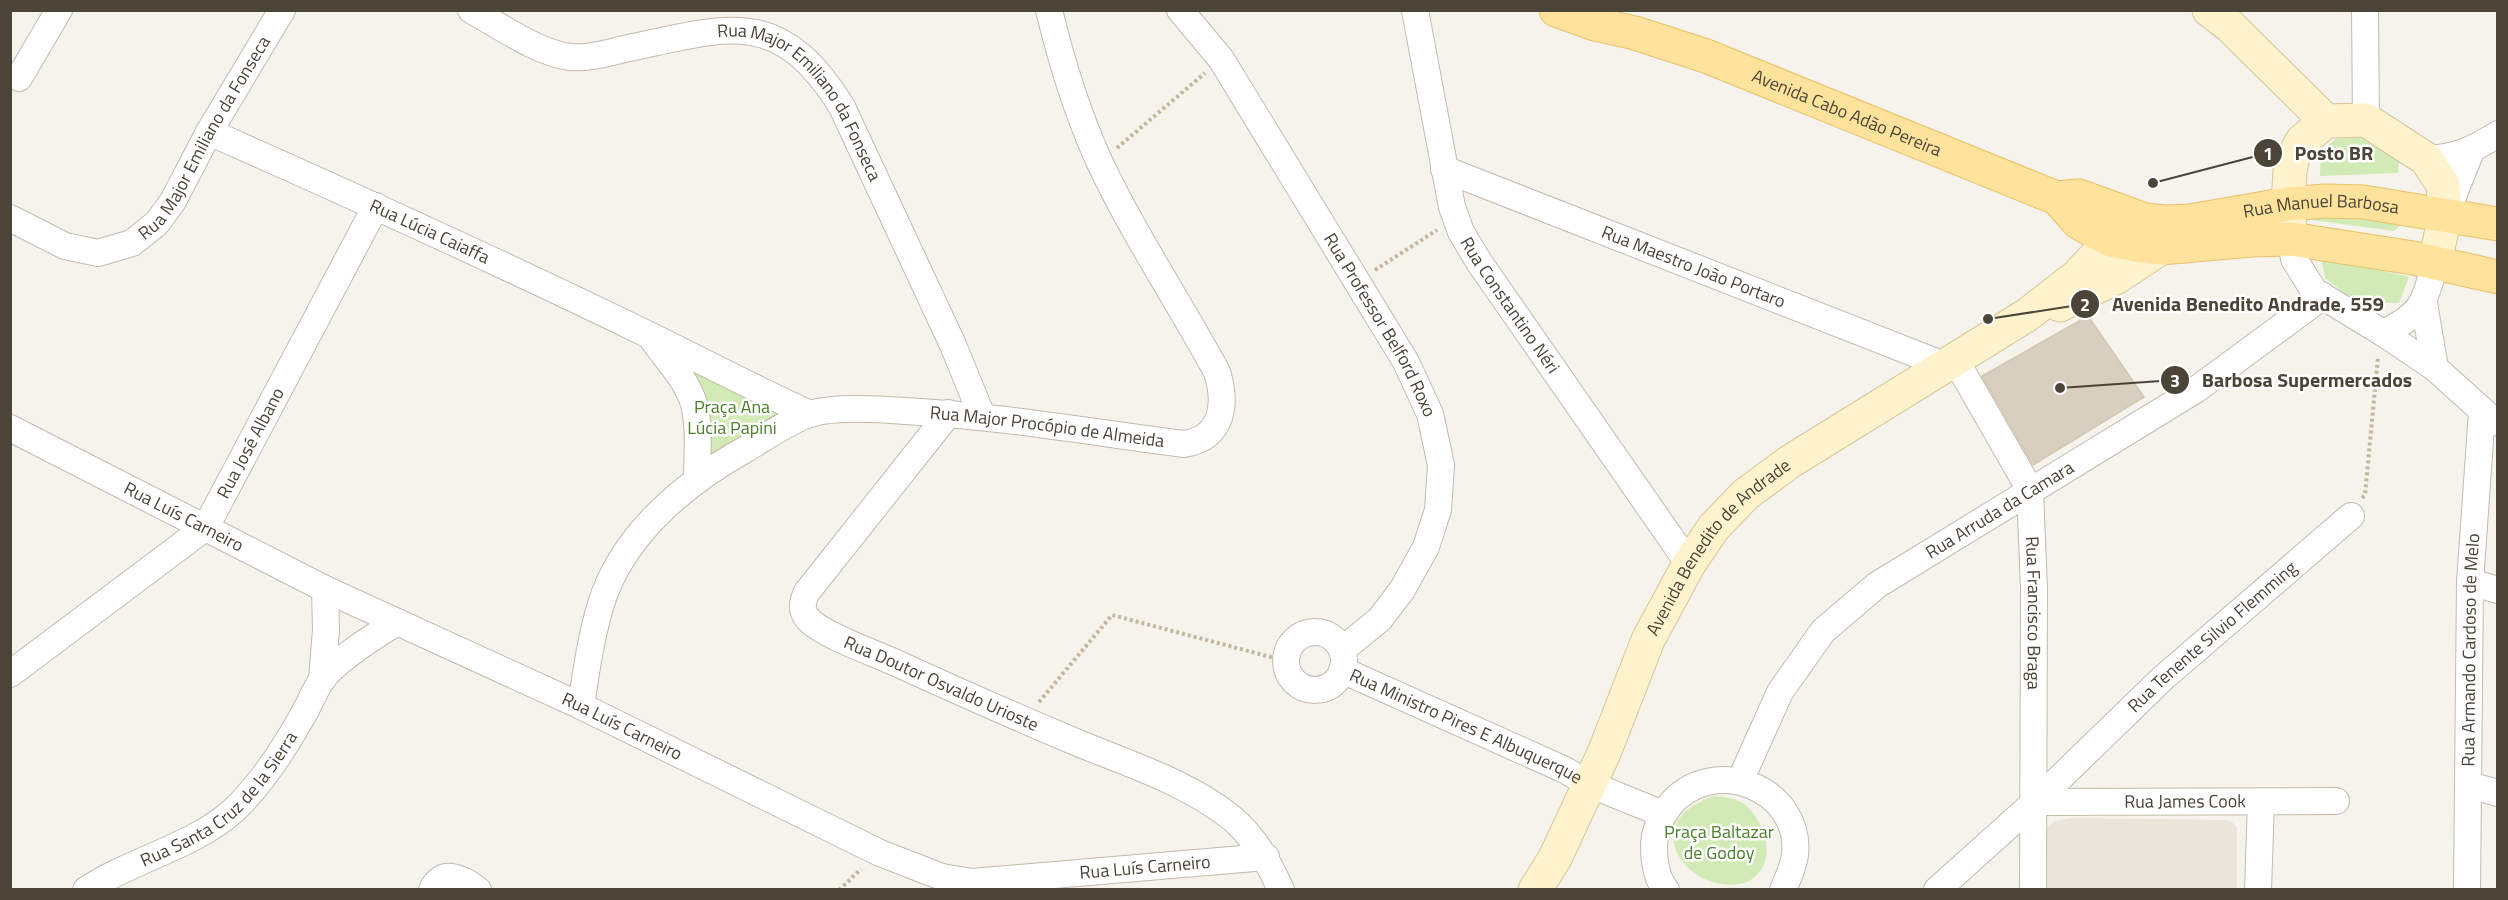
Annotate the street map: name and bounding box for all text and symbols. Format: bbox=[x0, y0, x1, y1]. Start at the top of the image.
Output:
street label: Rua Major Emiliano da Fonseca bbox=[716, 17, 889, 185]
street label: Rua Major Emiliano da Fonseca bbox=[132, 30, 277, 246]
street label: Avenida Cabo Adão Pereira bbox=[1748, 62, 1946, 163]
callout: Posto BR bbox=[2253, 134, 2386, 172]
text: Posto BR bbox=[2295, 137, 2373, 168]
text: 1 bbox=[2263, 140, 2273, 167]
street label: Rua Manuel Barbosa bbox=[2241, 187, 2401, 225]
street label: Rua Lúcia Caiaffa bbox=[365, 192, 494, 270]
street label: Rua Maestro João Portaro bbox=[1598, 218, 1790, 315]
street label: Rua Professor Belford Roxo bbox=[1317, 228, 1443, 421]
street label: Rua Constantino Néri bbox=[1454, 231, 1567, 379]
callout: Avenida Benedito Andrade, 559 bbox=[2070, 285, 2396, 323]
text: Avenida Benedito Andrade, 559 bbox=[2112, 288, 2384, 319]
text: 2 bbox=[2080, 291, 2090, 318]
callout: Barbosa Supermercados bbox=[2160, 361, 2425, 399]
text: Barbosa Supermercados bbox=[2202, 364, 2412, 395]
text: 3 bbox=[2170, 367, 2180, 394]
street label: Rua José Albano bbox=[209, 382, 291, 503]
park label: Praça Ana Lúcia Papini bbox=[687, 393, 777, 441]
street label: Rua Major Procópio de Almeida bbox=[929, 399, 1166, 454]
street label: Avenida Benedito de Andrade bbox=[1639, 452, 1796, 640]
street label: Rua Arruda da Camara bbox=[1920, 454, 2079, 565]
street label: Rua Luís Carneiro bbox=[119, 474, 248, 558]
street label: Rua Armando Cardoso de Melo bbox=[2454, 532, 2486, 767]
street label: Rua Francisco Braga bbox=[2019, 536, 2048, 690]
street label: Rua Tenente Silvio Flemming bbox=[2121, 554, 2303, 719]
street label: Rua Doutor Osvaldo Urioste bbox=[840, 628, 1043, 738]
street label: Rua Ministro Pires E Albuquerque bbox=[1345, 661, 1588, 790]
street label: Rua Luís Carneiro bbox=[557, 685, 687, 767]
street label: Rua Santa Cruz de la Sierra bbox=[136, 726, 304, 873]
street label: Rua James Cook bbox=[2124, 787, 2246, 815]
park label: Praça Baltazar de Godoy bbox=[1664, 818, 1774, 866]
street label: Rua Luís Carneiro bbox=[1078, 848, 1212, 886]

